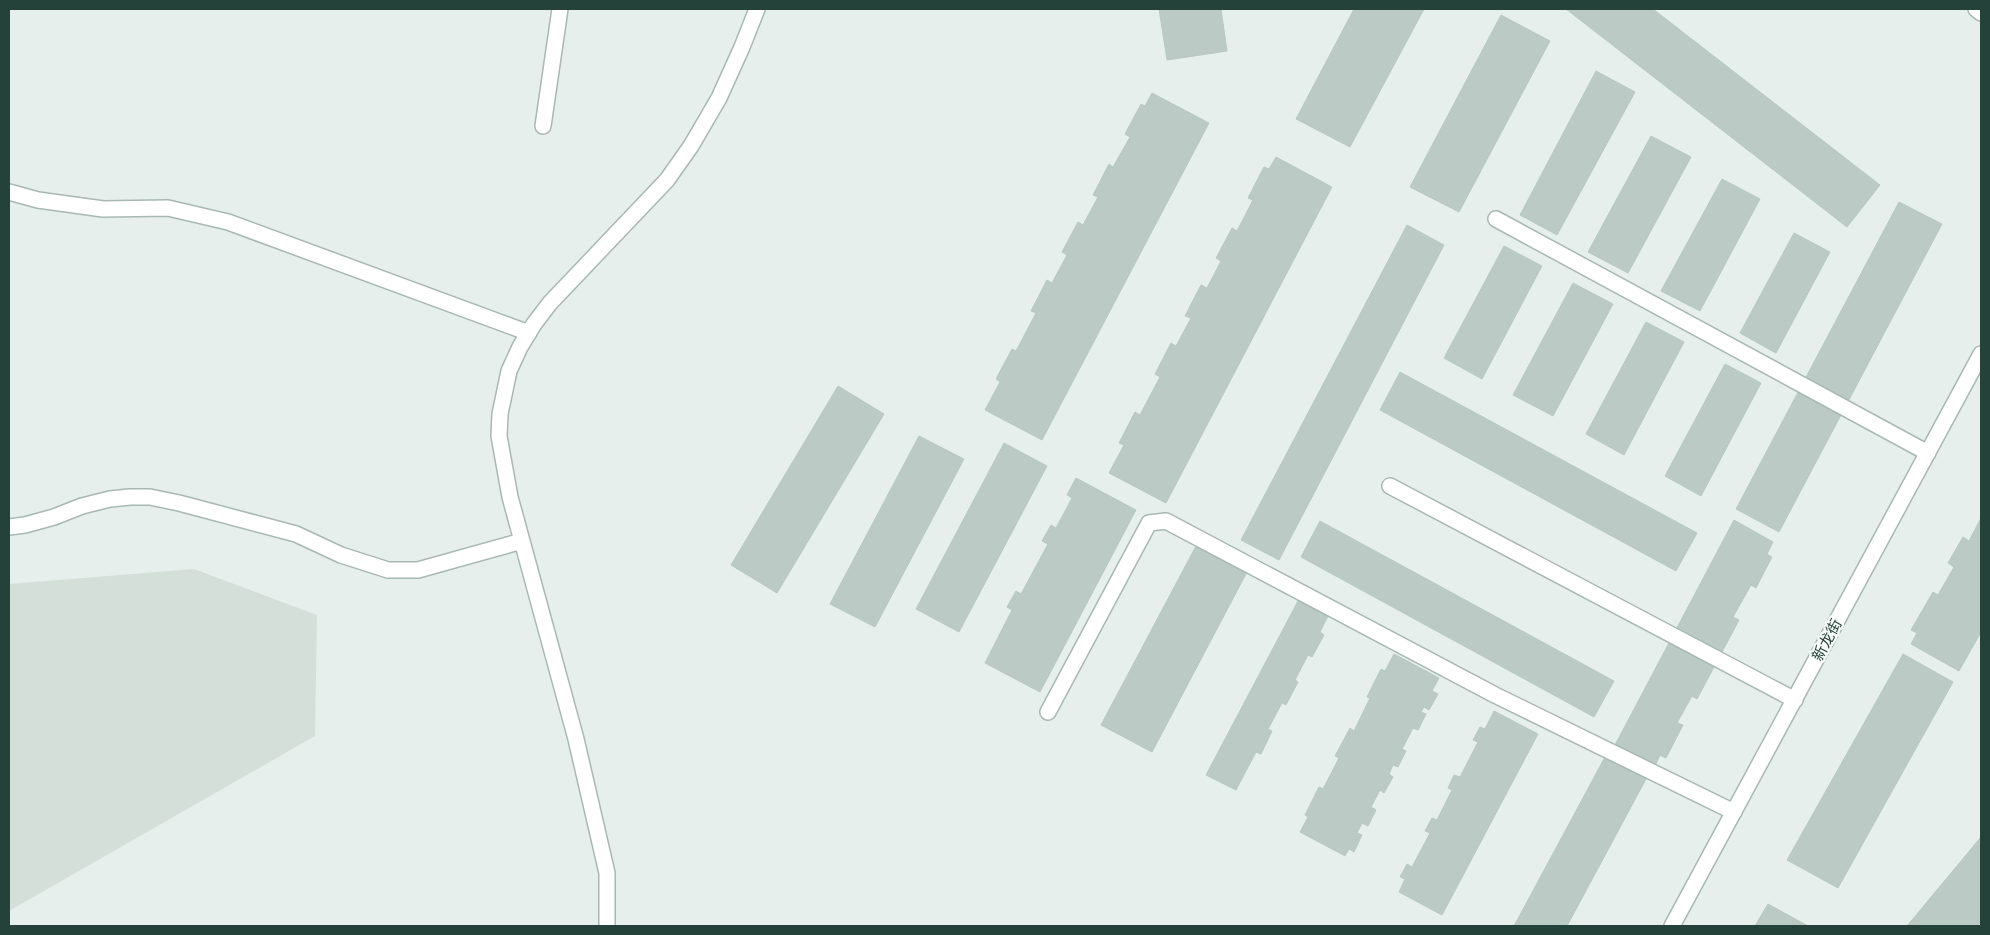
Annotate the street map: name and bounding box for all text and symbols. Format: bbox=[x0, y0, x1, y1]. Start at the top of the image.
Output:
street label: 新龙街 bbox=[1808, 615, 1846, 664]

